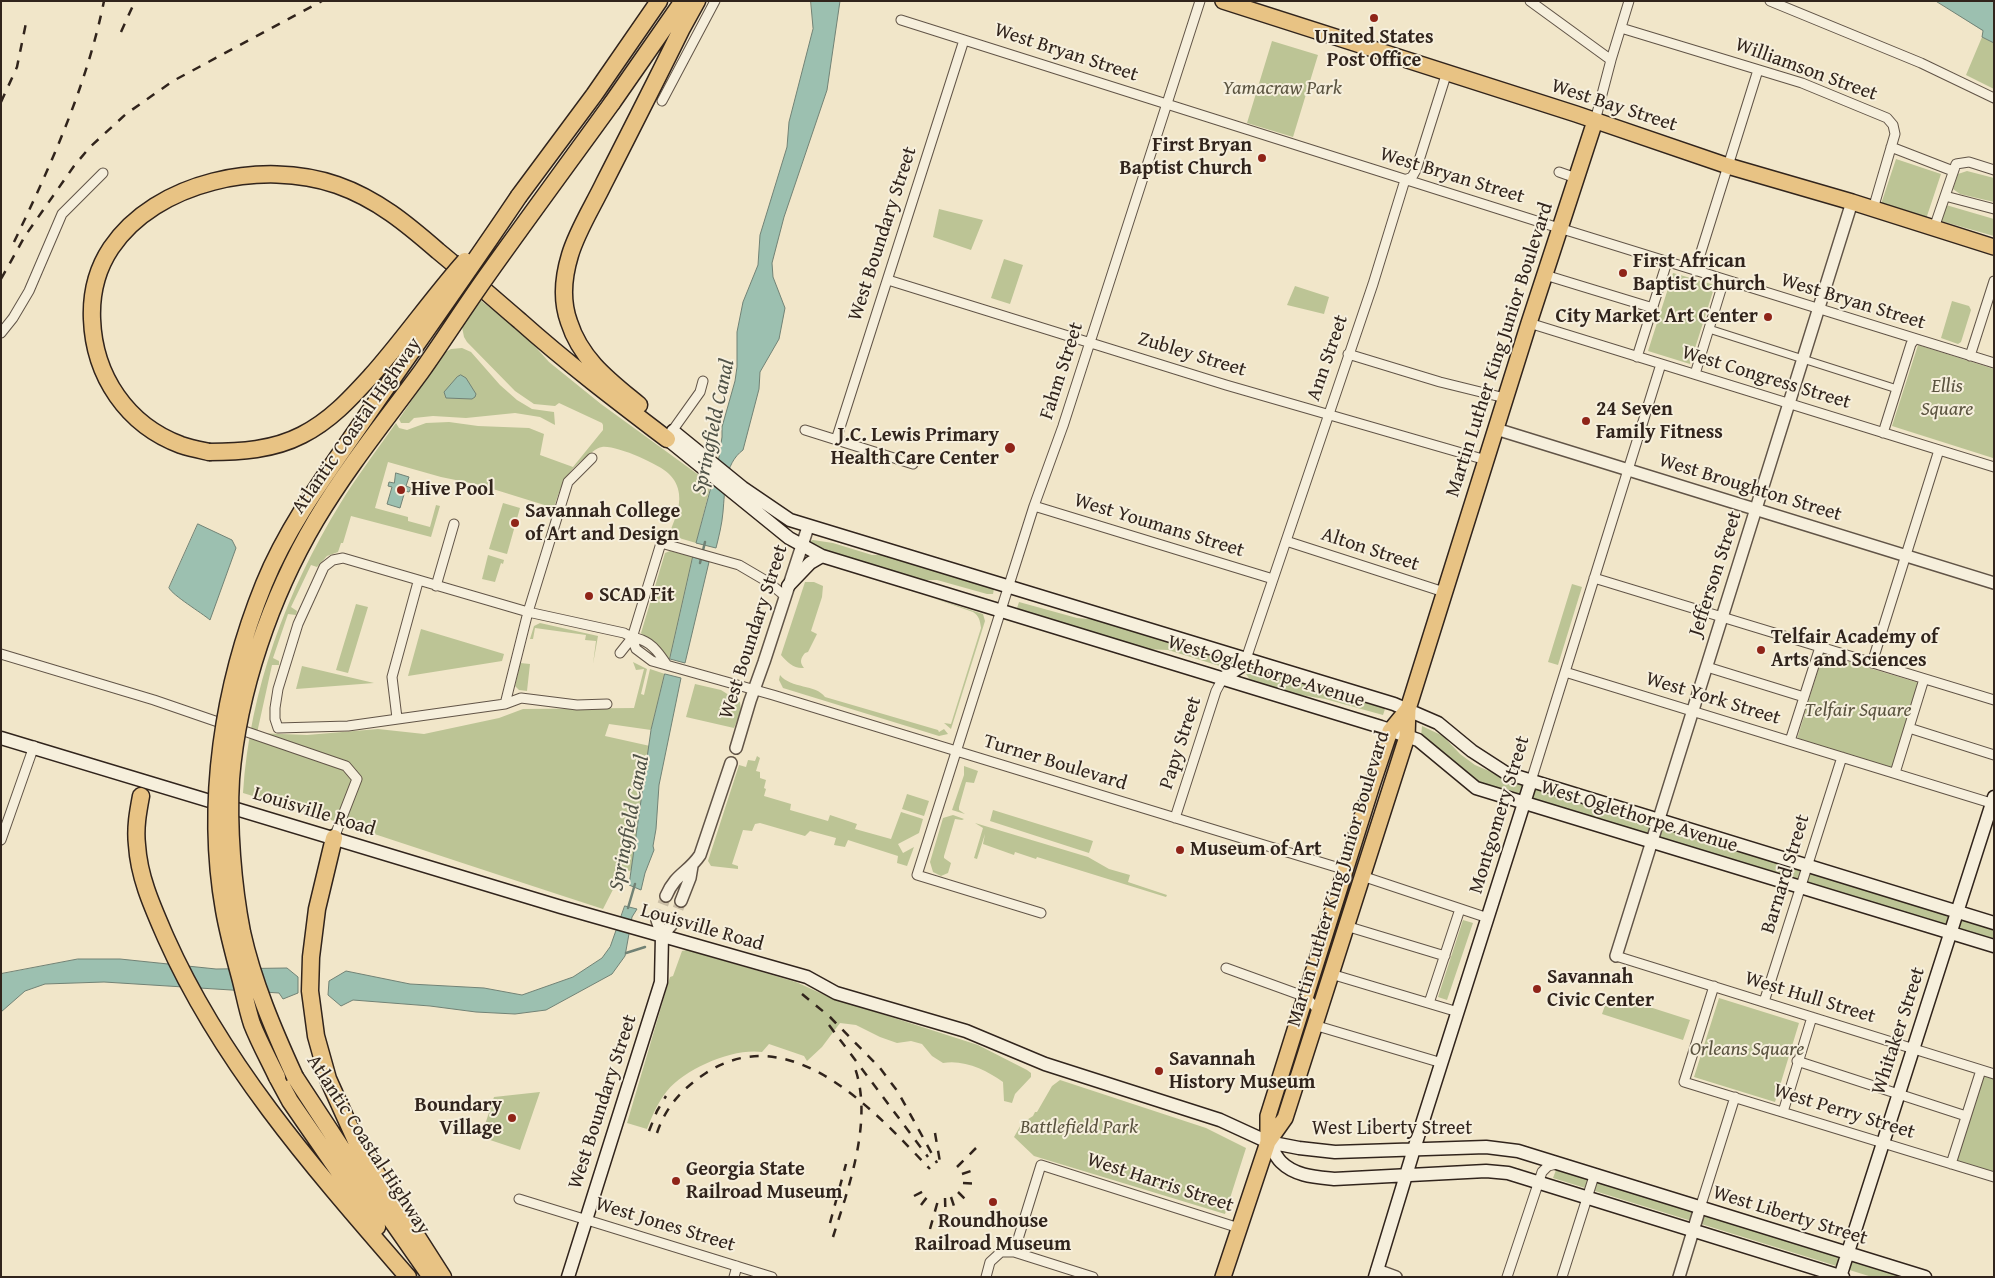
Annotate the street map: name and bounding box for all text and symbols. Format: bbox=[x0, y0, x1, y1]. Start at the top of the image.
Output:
marker: United States Post Office bbox=[1368, 12, 1380, 24]
street label: West Bryan Street bbox=[991, 18, 1141, 88]
place label: United States Post Office bbox=[1314, 26, 1434, 73]
street label: Williamson Street bbox=[1732, 33, 1880, 107]
street label: West Bay Street bbox=[1548, 74, 1680, 138]
park label: Yamacraw Park bbox=[1222, 77, 1342, 101]
place label: First Bryan Baptist Church bbox=[1119, 134, 1252, 181]
street label: West Bryan Street bbox=[1377, 143, 1527, 209]
street label: West Boundary Street bbox=[843, 144, 923, 324]
marker: First Bryan Baptist Church bbox=[1256, 152, 1268, 164]
street label: Martin Luther King Junior Boulevard bbox=[1441, 200, 1559, 500]
place label: First African Baptist Church bbox=[1633, 250, 1766, 297]
marker: First African Baptist Church bbox=[1617, 267, 1629, 279]
street label: West Bryan Street bbox=[1778, 269, 1928, 335]
place label: City Market Art Center bbox=[1555, 305, 1758, 329]
marker: City Market Art Center bbox=[1762, 311, 1774, 323]
street label: Ann Street bbox=[1302, 312, 1354, 404]
street label: Fahm Street bbox=[1035, 319, 1089, 423]
street label: Zubley Street bbox=[1135, 327, 1249, 383]
street label: Atlantic Coastal Highway bbox=[287, 333, 427, 519]
street label: West Congress Street bbox=[1679, 341, 1853, 415]
water label: Springfield Canal bbox=[687, 357, 741, 497]
park label: Ellis Square bbox=[1921, 375, 1973, 422]
place label: 24 Seven Family Fitness bbox=[1596, 398, 1723, 445]
marker: 24 Seven Family Fitness bbox=[1580, 415, 1592, 427]
place label: J.C. Lewis Primary Health Care Center bbox=[831, 424, 999, 471]
marker: J.C. Lewis Primary Health Care Center bbox=[1003, 441, 1017, 455]
street label: West Broughton Street bbox=[1656, 449, 1844, 527]
place label: Hive Pool bbox=[411, 478, 494, 502]
marker: Hive Pool bbox=[395, 484, 407, 496]
street label: West Youmans Street bbox=[1071, 489, 1247, 563]
place label: Savannah College of Art and Design bbox=[525, 500, 680, 547]
street label: Jefferson Street bbox=[1684, 508, 1748, 640]
marker: Savannah College of Art and Design bbox=[509, 517, 521, 529]
street label: Alton Street bbox=[1318, 523, 1422, 577]
street label: West Boundary Street bbox=[714, 542, 794, 722]
place label: SCAD Fit bbox=[599, 584, 675, 608]
marker: SCAD Fit bbox=[583, 590, 595, 602]
place label: Telfair Academy of Arts and Sciences bbox=[1771, 626, 1938, 673]
street label: West Oglethorpe Avenue bbox=[1165, 631, 1367, 713]
marker: Telfair Academy of Arts and Sciences bbox=[1755, 644, 1767, 656]
street label: West York Street bbox=[1643, 667, 1783, 731]
street label: Papy Street bbox=[1155, 694, 1207, 792]
park label: Telfair Square bbox=[1805, 699, 1911, 723]
street label: Martin Luther King Junior Boulevard bbox=[1282, 728, 1396, 1030]
street label: Turner Boulevard bbox=[980, 730, 1130, 796]
street label: Montgomery Street bbox=[1465, 733, 1535, 897]
water label: Springfield Canal bbox=[604, 753, 656, 893]
street label: West Oglethorpe Avenue bbox=[1538, 776, 1740, 858]
street label: Louisville Road bbox=[250, 782, 378, 842]
street label: Barnard Street bbox=[1756, 811, 1816, 937]
place label: Museum of Art bbox=[1190, 838, 1322, 862]
marker: Museum of Art bbox=[1174, 844, 1186, 856]
street label: Louisville Road bbox=[638, 899, 766, 957]
street label: Whitaker Street bbox=[1867, 964, 1931, 1098]
place label: Savannah Civic Center bbox=[1547, 966, 1654, 1013]
street label: West Hull Street bbox=[1742, 967, 1878, 1029]
marker: Savannah Civic Center bbox=[1531, 983, 1543, 995]
street label: West Boundary Street bbox=[563, 1012, 643, 1192]
park label: Orleans Square bbox=[1690, 1038, 1804, 1062]
place label: Savannah History Museum bbox=[1169, 1048, 1315, 1095]
street label: Atlantic Coastal Highway bbox=[301, 1050, 435, 1240]
marker: Savannah History Museum bbox=[1153, 1065, 1165, 1077]
street label: West Perry Street bbox=[1770, 1079, 1918, 1145]
place label: Boundary Village bbox=[415, 1094, 502, 1141]
marker: Boundary Village bbox=[506, 1112, 518, 1124]
park label: Battlefield Park bbox=[1020, 1116, 1138, 1140]
street label: West Liberty Street bbox=[1312, 1117, 1472, 1141]
street label: West Harris Street bbox=[1084, 1148, 1236, 1218]
place label: Georgia State Railroad Museum bbox=[686, 1158, 842, 1205]
marker: Georgia State Railroad Museum bbox=[670, 1175, 682, 1187]
street label: West Liberty Street bbox=[1710, 1181, 1870, 1251]
street label: West Jones Street bbox=[592, 1192, 738, 1258]
marker: Roundhouse Railroad Museum bbox=[987, 1196, 999, 1208]
place label: Roundhouse Railroad Museum bbox=[915, 1210, 1071, 1257]

